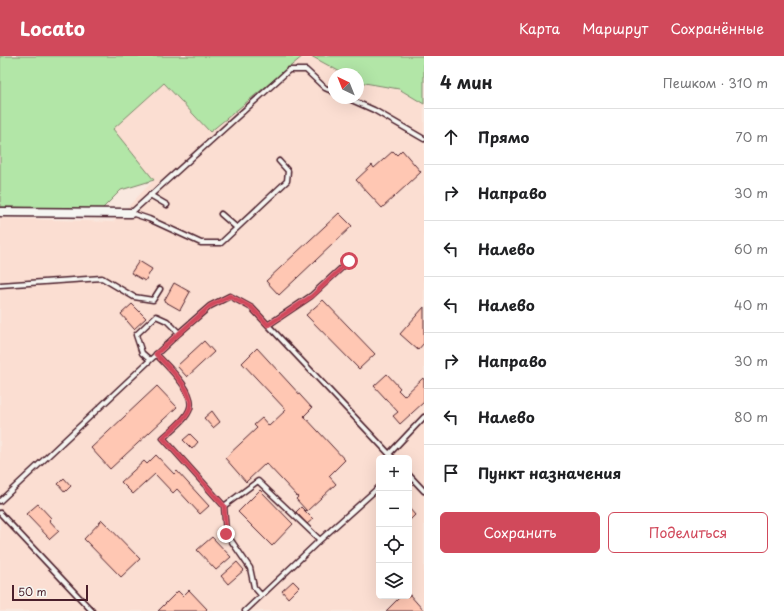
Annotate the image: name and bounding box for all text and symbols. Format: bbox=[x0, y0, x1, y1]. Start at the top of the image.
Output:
text: Locato bbox=[20, 14, 85, 42]
text: Карта bbox=[519, 18, 560, 39]
text: Маршрут bbox=[582, 18, 648, 39]
text: Сохранённые bbox=[670, 18, 764, 39]
north arrow bbox=[328, 68, 364, 104]
text: 4 мин bbox=[440, 69, 493, 95]
text: Пешком · 310 m bbox=[663, 73, 768, 92]
text: Прямо bbox=[478, 125, 529, 148]
icon: ahead bbox=[440, 126, 462, 148]
text: 70 m bbox=[735, 127, 768, 146]
text: Направо bbox=[478, 181, 547, 204]
icon: right bbox=[440, 182, 462, 204]
text: 30 m bbox=[734, 183, 768, 202]
text: Налево bbox=[478, 237, 535, 260]
icon: left bbox=[440, 238, 462, 260]
text: 60 m bbox=[734, 239, 768, 258]
route start bbox=[340, 252, 358, 270]
text: Налево bbox=[478, 293, 535, 316]
icon: left bbox=[440, 294, 462, 316]
text: 40 m bbox=[734, 295, 768, 314]
text: Направо bbox=[478, 349, 547, 372]
icon: right bbox=[440, 350, 462, 372]
text: 30 m bbox=[734, 351, 768, 370]
text: Налево bbox=[478, 405, 535, 428]
icon: left bbox=[440, 406, 462, 428]
text: 80 m bbox=[734, 407, 768, 426]
map controls bbox=[376, 455, 412, 599]
button: + bbox=[376, 455, 412, 491]
text: Пункт назначения bbox=[478, 461, 621, 484]
icon: arrive bbox=[440, 462, 462, 484]
button: − bbox=[376, 491, 412, 527]
button: Сохранить bbox=[440, 512, 600, 553]
button: Поделиться bbox=[608, 512, 768, 553]
route end bbox=[217, 525, 235, 543]
button: locate bbox=[376, 527, 412, 563]
button: layers bbox=[376, 563, 412, 599]
scale bar bbox=[12, 583, 88, 602]
text: 50 m bbox=[18, 583, 47, 600]

